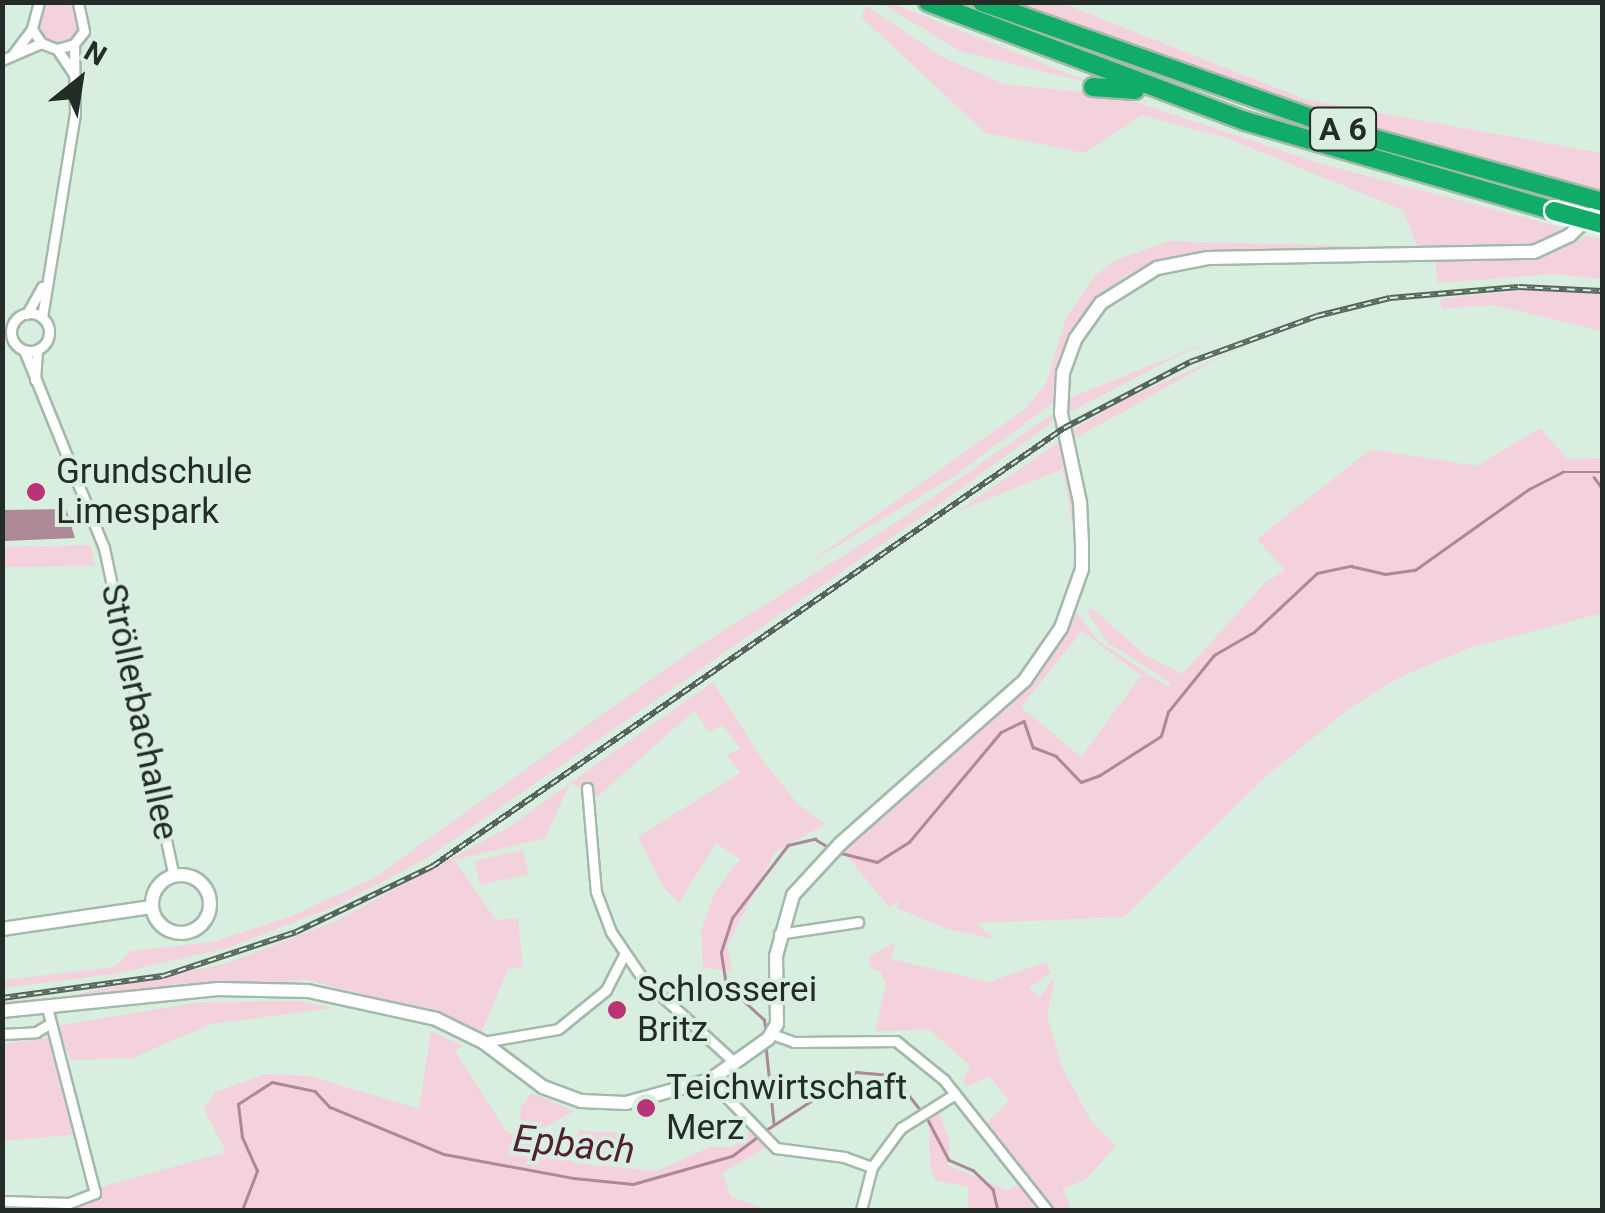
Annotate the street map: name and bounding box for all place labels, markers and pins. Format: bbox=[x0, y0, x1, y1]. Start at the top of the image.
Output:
place label: Grundschule Limespark bbox=[56, 451, 252, 533]
marker: Grundschule Limespark bbox=[25, 481, 47, 503]
place label: Schlosserei Britz bbox=[637, 969, 817, 1051]
marker: Schlosserei Britz bbox=[606, 999, 628, 1021]
place label: Teichwirtschaft Merz bbox=[666, 1067, 907, 1149]
marker: Teichwirtschaft Merz bbox=[635, 1097, 657, 1119]

